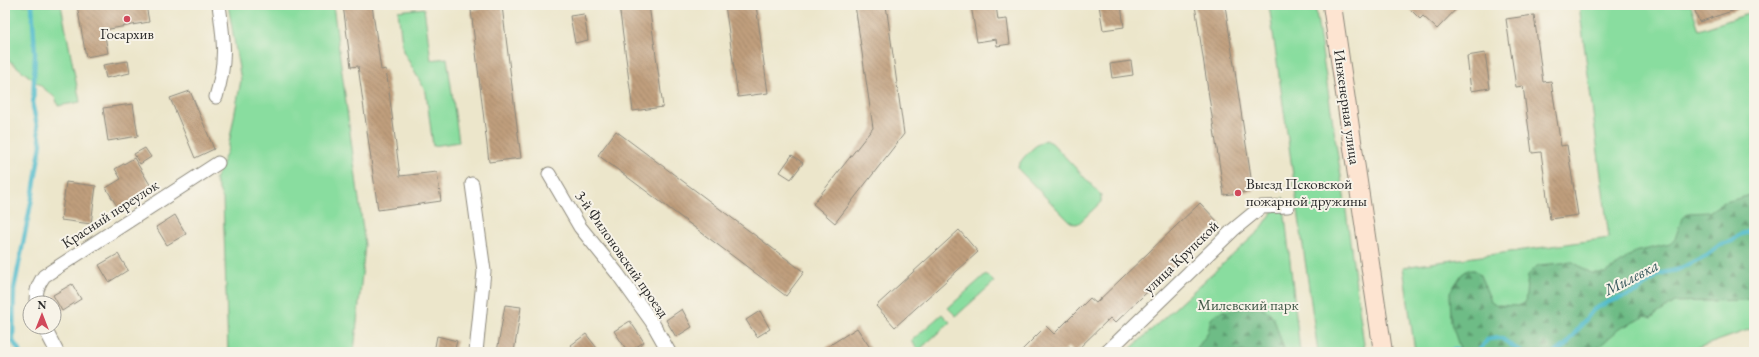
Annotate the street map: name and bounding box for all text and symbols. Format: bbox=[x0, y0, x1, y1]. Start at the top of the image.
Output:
marker: Госархив bbox=[122, 14, 132, 24]
place label: Госархив bbox=[100, 24, 154, 43]
street label: Инженерная улица bbox=[1330, 48, 1365, 166]
place label: Выезд Псковской пожарной дружины bbox=[1246, 174, 1367, 210]
street label: Красный переулок bbox=[58, 175, 162, 252]
street label: 3-й Филоновский проезд bbox=[571, 187, 673, 321]
marker: Выезд Псковской пожарной дружины bbox=[1233, 188, 1243, 198]
street label: улица Крупской bbox=[1139, 216, 1222, 297]
water label: Милевка bbox=[1599, 255, 1662, 301]
north arrow bbox=[22, 295, 62, 335]
park label: Милевский парк bbox=[1197, 295, 1299, 314]
text: N bbox=[38, 298, 47, 312]

